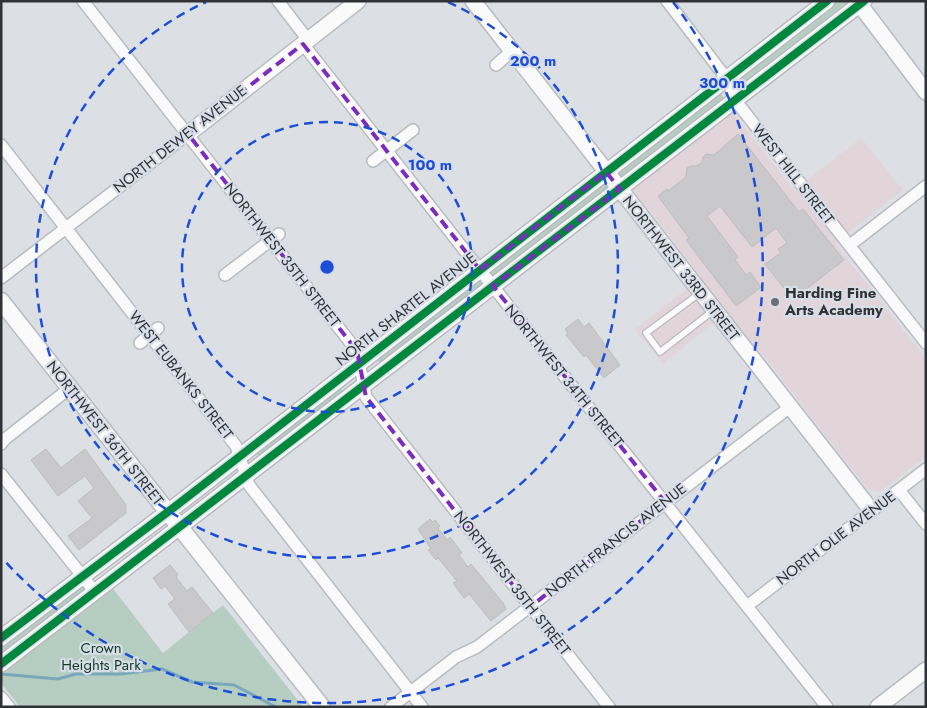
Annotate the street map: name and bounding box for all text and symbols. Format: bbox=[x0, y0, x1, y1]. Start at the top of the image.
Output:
text: 200 m bbox=[510, 50, 556, 72]
text: 300 m bbox=[699, 72, 745, 94]
street label: NORTH DEWEY AVENUE bbox=[108, 80, 252, 198]
street label: WEST HILL STREET bbox=[747, 119, 839, 229]
text: 100 m bbox=[408, 154, 452, 176]
street label: NORTHWEST 35TH STREET bbox=[218, 178, 346, 332]
street label: NORTHWEST 33RD STREET bbox=[617, 191, 745, 345]
street label: NORTH SHARTEL AVENUE bbox=[331, 247, 481, 371]
centre of rings bbox=[318, 258, 336, 276]
place label: Harding Fine Arts Academy bbox=[784, 282, 883, 321]
marker: Harding Fine Arts Academy bbox=[769, 296, 781, 308]
street label: NORTHWEST 34TH STREET bbox=[499, 300, 629, 452]
street label: WEST EUBANKS STREET bbox=[124, 306, 238, 444]
street label: NORTHWEST 36TH STREET bbox=[41, 356, 169, 510]
street label: NORTH FRANCIS AVENUE bbox=[541, 478, 691, 602]
street label: NORTH OLIE AVENUE bbox=[772, 486, 900, 590]
street label: NORTHWEST 35TH STREET bbox=[448, 506, 576, 660]
park label: Crown Heights Park bbox=[61, 637, 141, 676]

